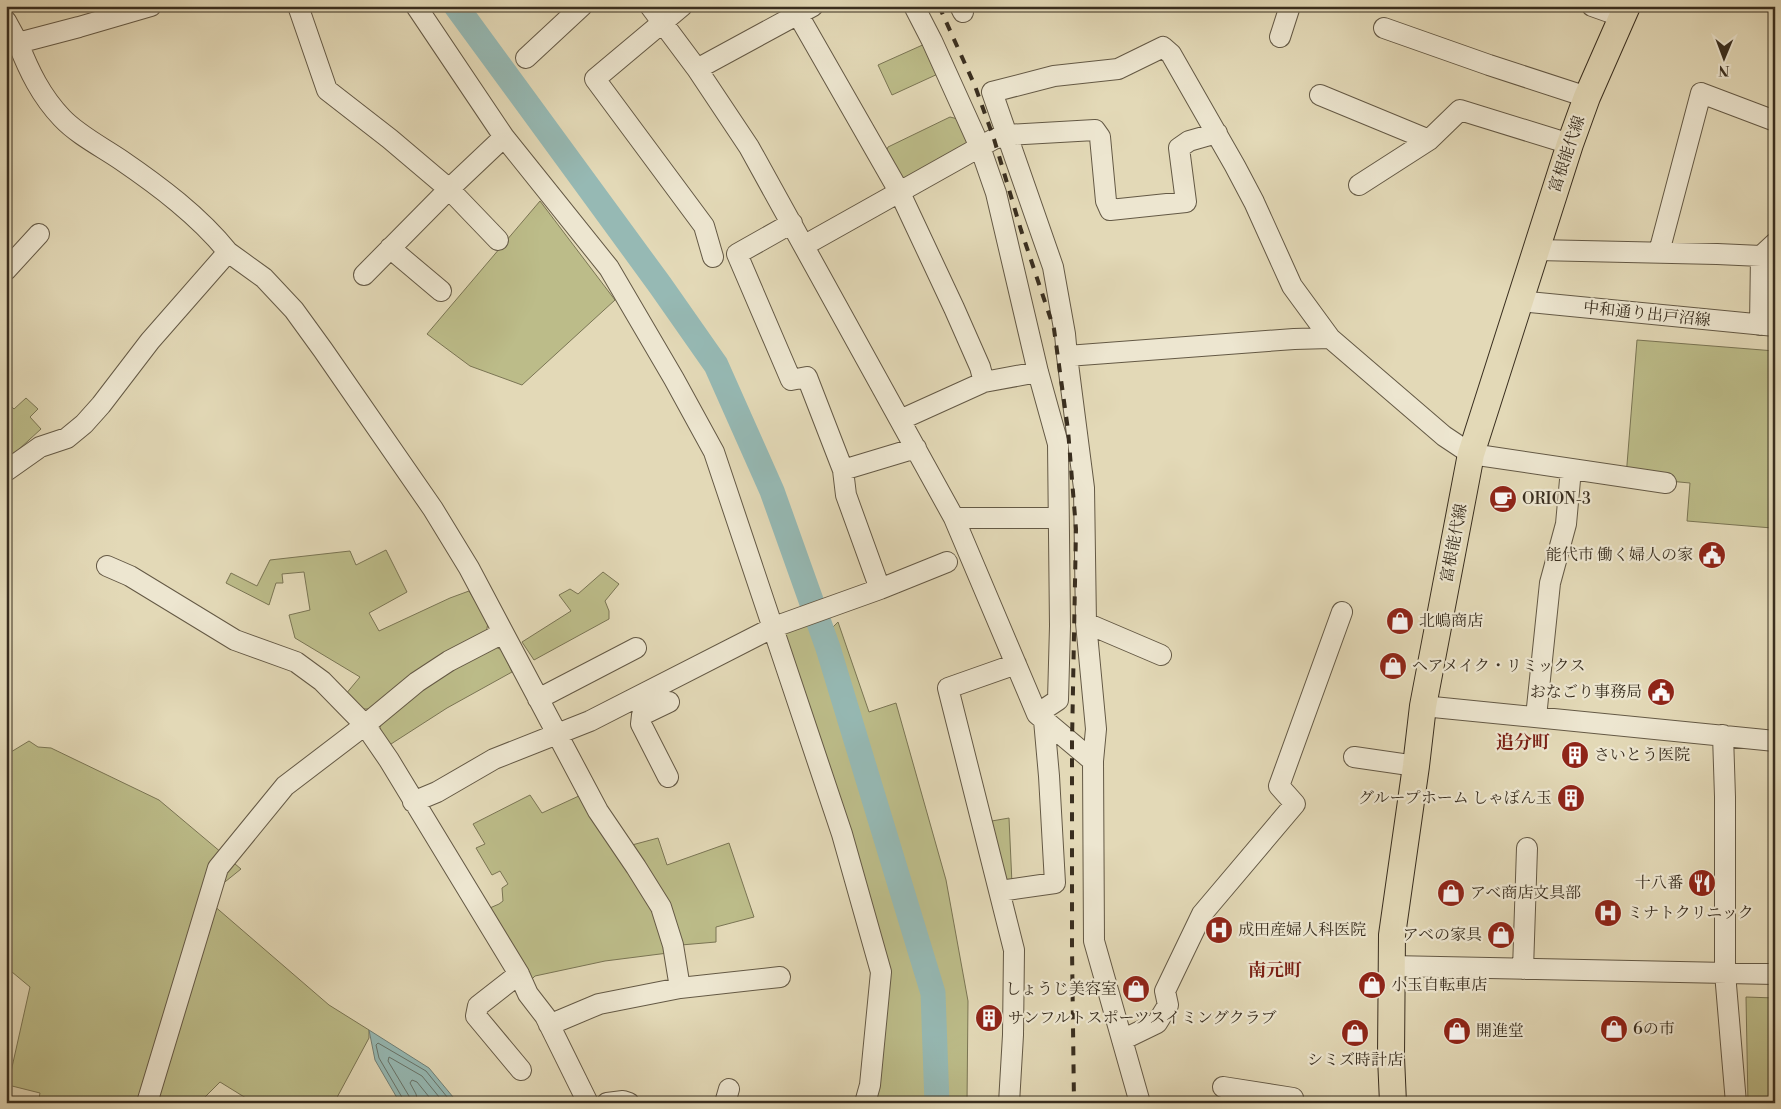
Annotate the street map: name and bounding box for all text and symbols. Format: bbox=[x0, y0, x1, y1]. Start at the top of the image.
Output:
north arrow bbox=[1698, 32, 1748, 82]
text: N bbox=[1718, 61, 1729, 79]
street label: 富根能代線 bbox=[1545, 113, 1589, 195]
street label: 中和通り出戸沼線 bbox=[1582, 297, 1712, 331]
cafe icon: ORION-3 bbox=[1488, 484, 1518, 514]
place label: ORION-3 bbox=[1522, 489, 1591, 509]
street label: 富根能代線 bbox=[1437, 502, 1471, 584]
public building icon: 能代市 働く婦人の家 bbox=[1697, 540, 1727, 570]
place label: 能代市 働く婦人の家 bbox=[1546, 545, 1693, 565]
shop icon: 北嶋商店 bbox=[1385, 606, 1415, 636]
place label: 北嶋商店 bbox=[1419, 611, 1483, 631]
shop icon: ヘアメイク・リミックス bbox=[1378, 651, 1408, 681]
place label: ヘアメイク・リミックス bbox=[1412, 656, 1585, 676]
public building icon: おなごり事務局 bbox=[1646, 677, 1676, 707]
place label: おなごり事務局 bbox=[1530, 682, 1642, 702]
district label: 追分町 bbox=[1496, 731, 1550, 754]
building icon: さいとう医院 bbox=[1560, 740, 1590, 770]
place label: さいとう医院 bbox=[1594, 745, 1690, 765]
building icon: グループホーム しゃぼん玉 bbox=[1556, 783, 1586, 813]
place label: グループホーム しゃぼん玉 bbox=[1358, 788, 1552, 808]
restaurant icon: 十八番 bbox=[1687, 868, 1717, 898]
place label: 十八番 bbox=[1635, 873, 1683, 893]
shop icon: アベ商店文具部 bbox=[1436, 878, 1466, 908]
place label: アベ商店文具部 bbox=[1470, 883, 1581, 903]
hospital icon: ミナトクリニック bbox=[1593, 898, 1623, 928]
place label: ミナトクリニック bbox=[1627, 903, 1754, 923]
hospital icon: 成田産婦人科医院 bbox=[1204, 915, 1234, 945]
place label: 成田産婦人科医院 bbox=[1238, 920, 1366, 940]
shop icon: アベの家具 bbox=[1486, 920, 1516, 950]
place label: アベの家具 bbox=[1403, 925, 1482, 945]
district label: 南元町 bbox=[1248, 959, 1302, 982]
shop icon: 小玉自転車店 bbox=[1357, 970, 1387, 1000]
shop icon: しょうじ美容室 bbox=[1121, 974, 1151, 1004]
place label: 小玉自転車店 bbox=[1391, 975, 1487, 995]
place label: しょうじ美容室 bbox=[1005, 979, 1117, 999]
building icon: サンフルトスポーツスイミングクラブ bbox=[974, 1003, 1004, 1033]
place label: サンフルトスポーツスイミングクラブ bbox=[1008, 1008, 1277, 1028]
shop icon: 6の市 bbox=[1599, 1014, 1629, 1044]
shop icon: 開進堂 bbox=[1442, 1016, 1472, 1046]
shop icon: シミズ時計店 bbox=[1340, 1018, 1370, 1048]
place label: 6の市 bbox=[1633, 1019, 1675, 1039]
place label: 開進堂 bbox=[1476, 1021, 1524, 1041]
place label: シミズ時計店 bbox=[1307, 1050, 1403, 1070]

